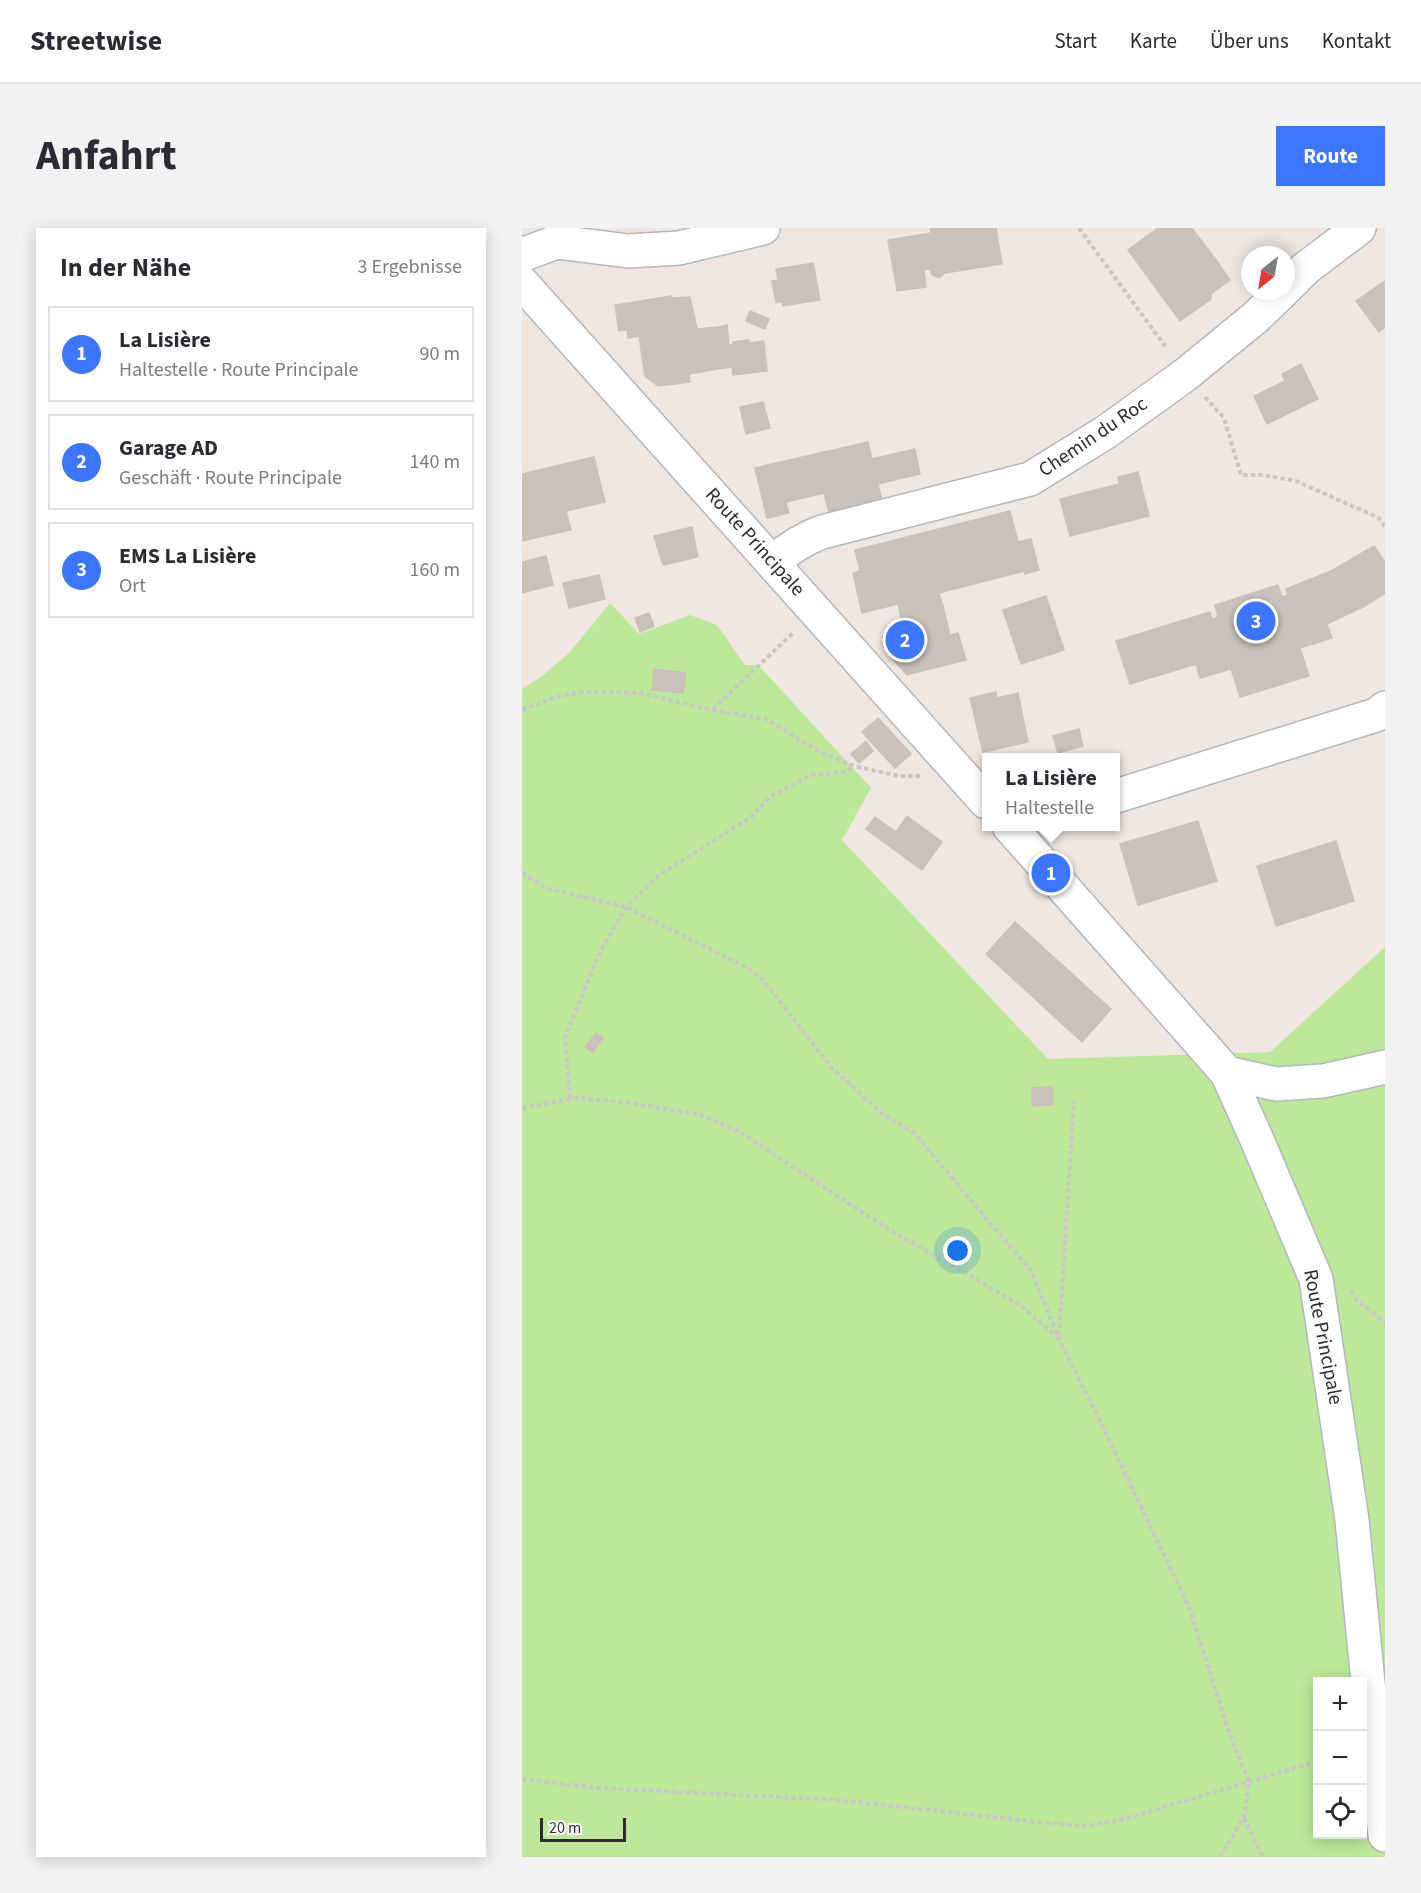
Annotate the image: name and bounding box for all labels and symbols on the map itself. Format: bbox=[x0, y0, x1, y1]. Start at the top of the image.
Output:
north arrow bbox=[1241, 246, 1295, 300]
street label: Chemin du Roc bbox=[1033, 390, 1153, 484]
street label: Route Principale bbox=[699, 482, 811, 602]
pin: 3 bbox=[1236, 598, 1276, 644]
pin: 2 bbox=[886, 618, 925, 662]
pin: 1 bbox=[1032, 850, 1070, 896]
your location bbox=[943, 1236, 972, 1265]
street label: Route Principale bbox=[1296, 1267, 1350, 1407]
scale bar bbox=[540, 1815, 626, 1842]

